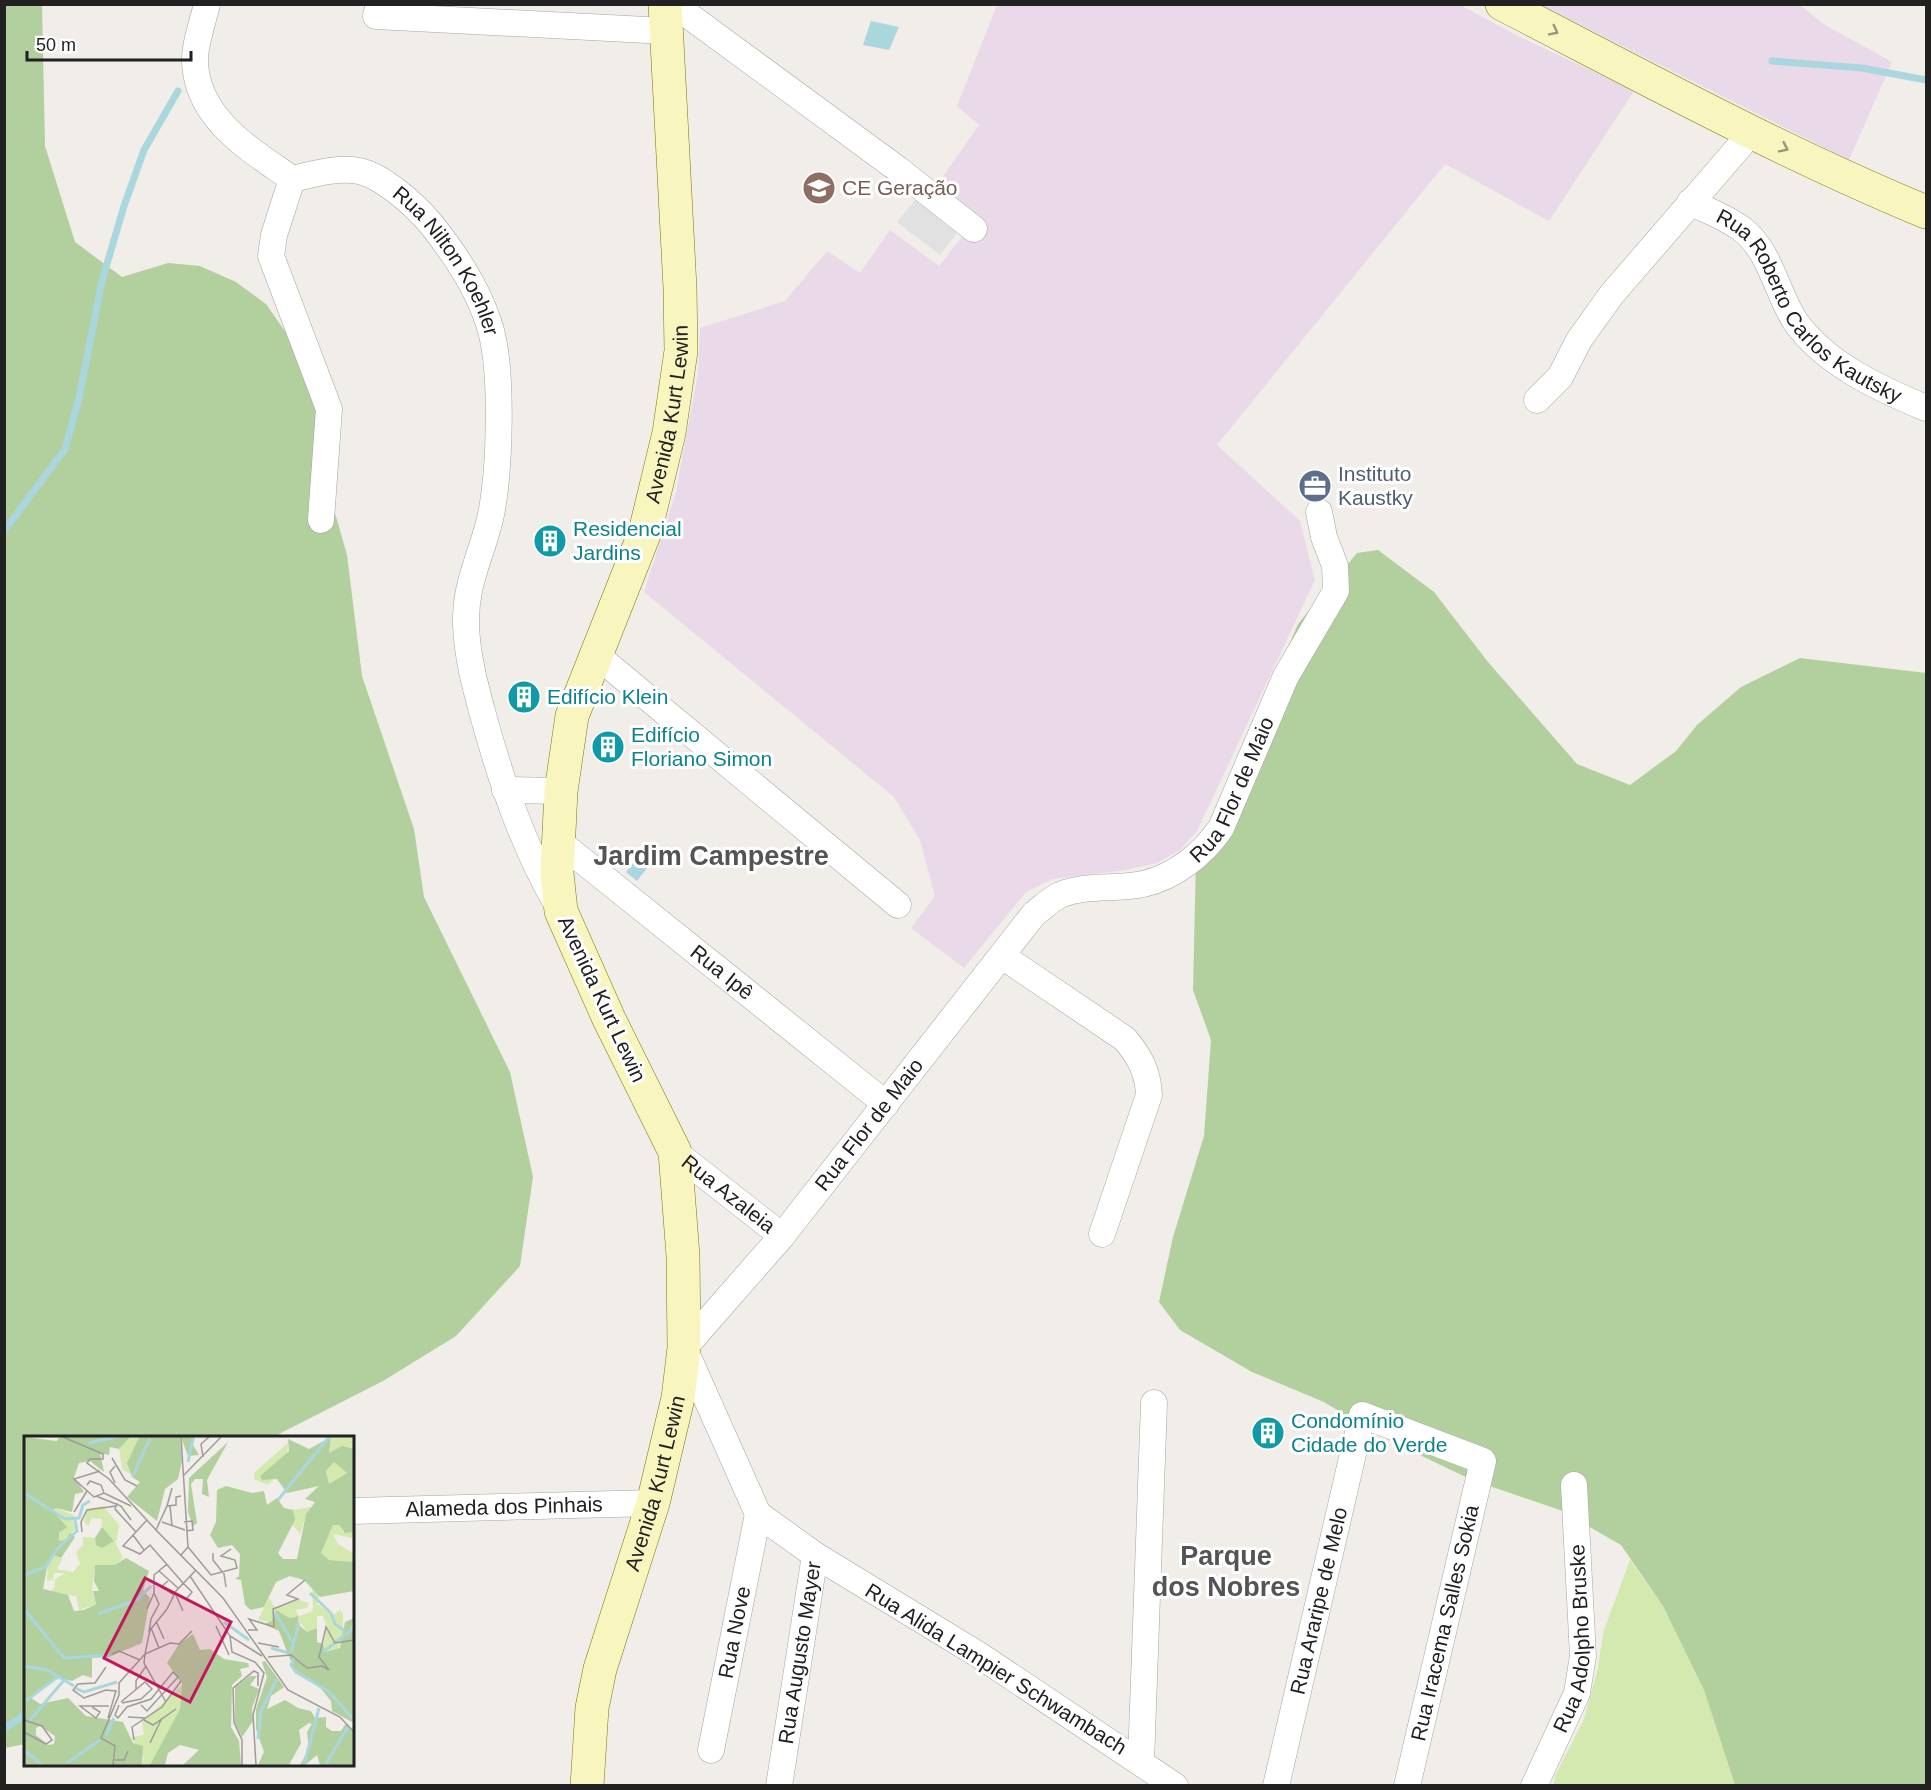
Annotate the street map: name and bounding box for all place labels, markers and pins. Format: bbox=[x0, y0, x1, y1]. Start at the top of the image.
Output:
school or university icon: CE Geração bbox=[801, 170, 837, 206]
place label: CE Geração bbox=[842, 176, 958, 199]
place label: Instituto Kaustky bbox=[1338, 462, 1413, 509]
office icon: Instituto Kaustky bbox=[1297, 468, 1333, 504]
place label: Residencial Jardins bbox=[573, 517, 682, 564]
building icon: Residencial Jardins bbox=[532, 523, 568, 559]
building icon: Edifício Klein bbox=[506, 679, 542, 715]
place label: Edifício Klein bbox=[547, 685, 668, 708]
place label: Edifício Floriano Simon bbox=[631, 723, 772, 770]
building icon: Edifício Floriano Simon bbox=[590, 729, 626, 765]
place label: Condomínio Cidade do Verde bbox=[1291, 1409, 1447, 1456]
building icon: Condomínio Cidade do Verde bbox=[1250, 1415, 1286, 1451]

